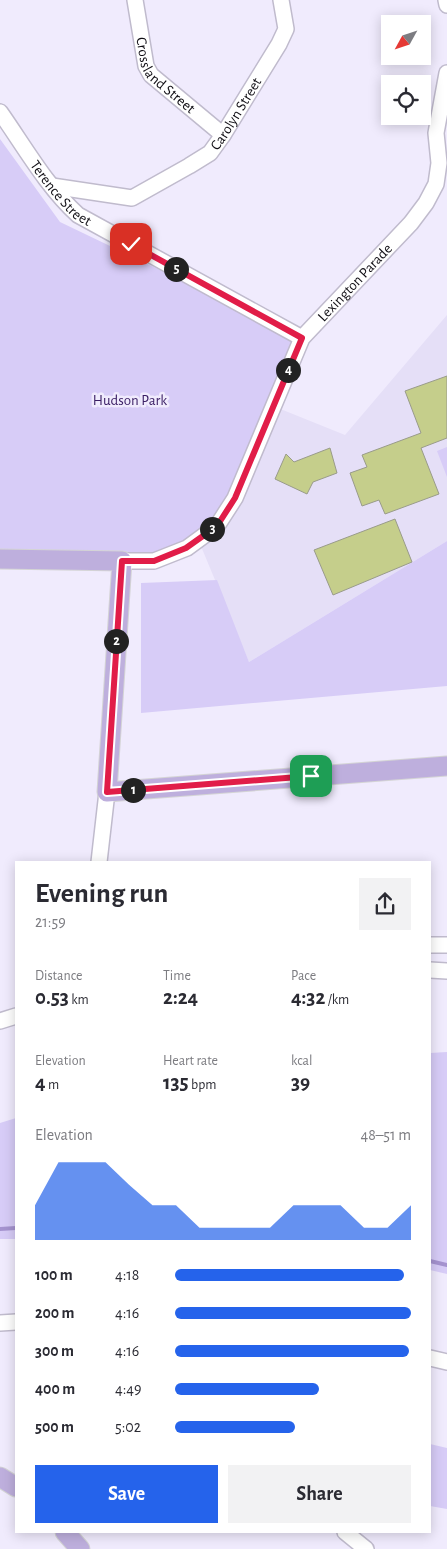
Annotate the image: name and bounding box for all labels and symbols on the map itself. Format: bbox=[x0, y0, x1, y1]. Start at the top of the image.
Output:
north arrow bbox=[381, 15, 431, 65]
street label: Crossland Street bbox=[134, 36, 198, 116]
street label: Carolyn Street bbox=[207, 75, 264, 153]
street label: Terence Street bbox=[28, 158, 94, 228]
pin bbox=[110, 223, 152, 265]
street label: Lexington Parade bbox=[315, 241, 395, 324]
pin: 5 bbox=[164, 256, 188, 282]
pin: 4 bbox=[276, 358, 300, 382]
park label: Hudson Park bbox=[93, 393, 167, 408]
pin: 3 bbox=[200, 516, 224, 542]
pin: 2 bbox=[104, 628, 128, 654]
pin bbox=[290, 755, 332, 797]
pin: 1 bbox=[120, 778, 146, 802]

